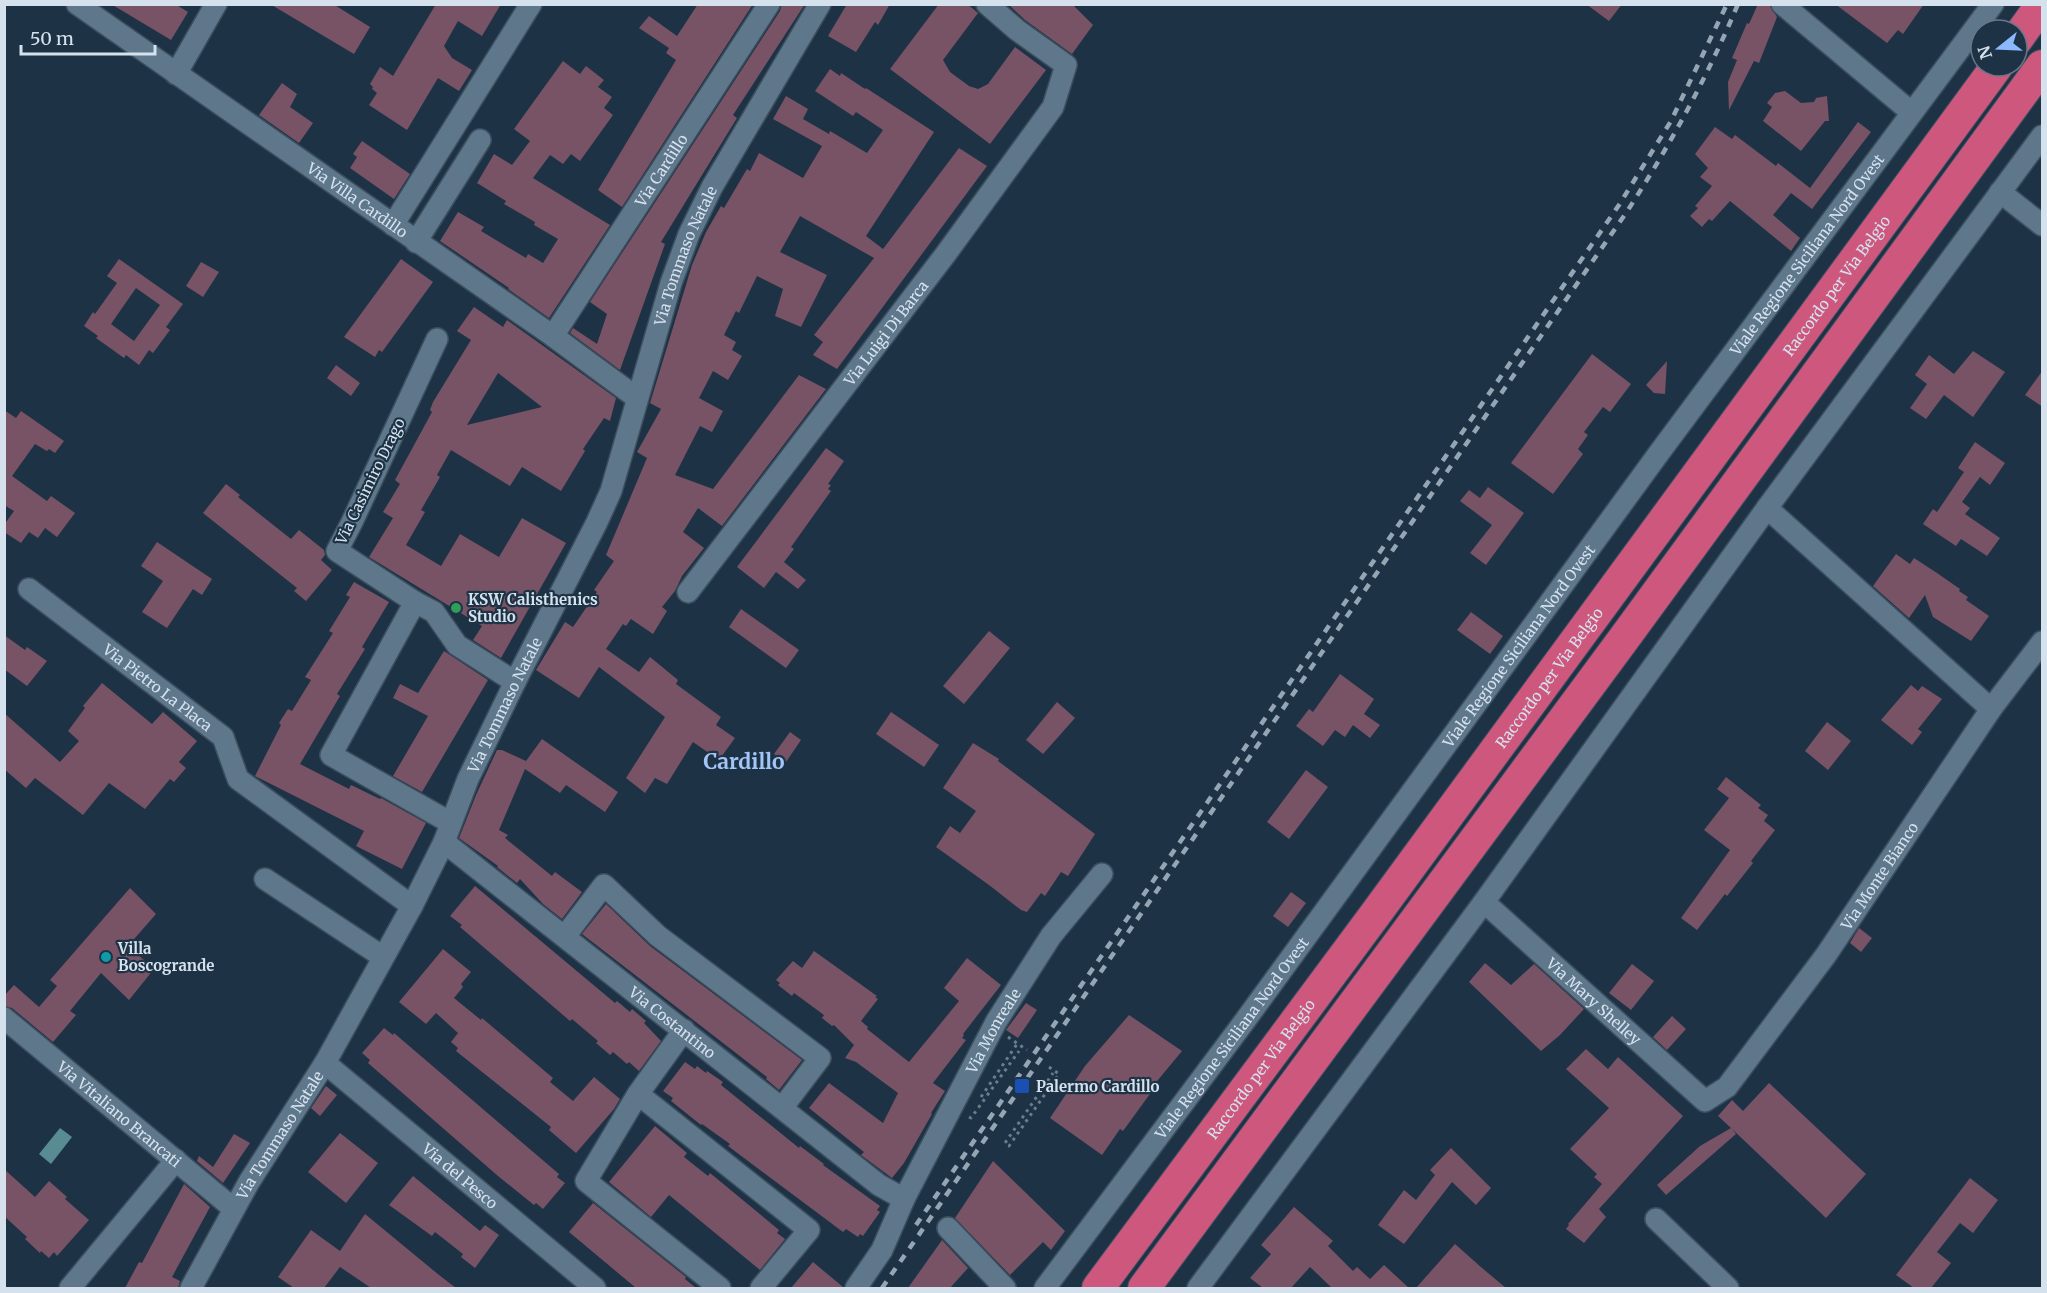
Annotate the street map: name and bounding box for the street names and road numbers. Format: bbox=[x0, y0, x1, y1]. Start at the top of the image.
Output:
street label: Via Cardillo bbox=[630, 130, 692, 211]
street label: Viale Regione Siciliana Nord Ovest bbox=[1725, 150, 1888, 360]
street label: Via Villa Cardillo bbox=[303, 157, 412, 241]
street label: Via Tommaso Natale bbox=[649, 183, 721, 329]
street label: Raccordo per Via Belgio bbox=[1778, 211, 1894, 359]
street label: Via Luigi Di Barca bbox=[839, 276, 932, 390]
street label: Via Casimiro Drago bbox=[331, 414, 409, 548]
street label: Viale Regione Siciliana Nord Ovest bbox=[1438, 541, 1599, 752]
street label: Raccordo per Via Belgio bbox=[1491, 603, 1607, 751]
street label: Via Tommaso Natale bbox=[463, 634, 546, 777]
street label: Via Pietro La Placa bbox=[99, 639, 216, 735]
street label: Via Monte Bianco bbox=[1836, 818, 1922, 934]
street label: Viale Regione Siciliana Nord Ovest bbox=[1150, 933, 1312, 1143]
street label: Via Mary Shelley bbox=[1542, 953, 1645, 1049]
street label: Via Costantino bbox=[624, 981, 720, 1062]
street label: Via Monreale bbox=[961, 985, 1025, 1077]
street label: Raccordo per Via Belgio bbox=[1203, 995, 1319, 1143]
street label: Via Vitaliano Brancati bbox=[53, 1056, 185, 1171]
street label: Via Tommaso Natale bbox=[231, 1067, 327, 1203]
street label: Via del Pesco bbox=[418, 1138, 502, 1213]

